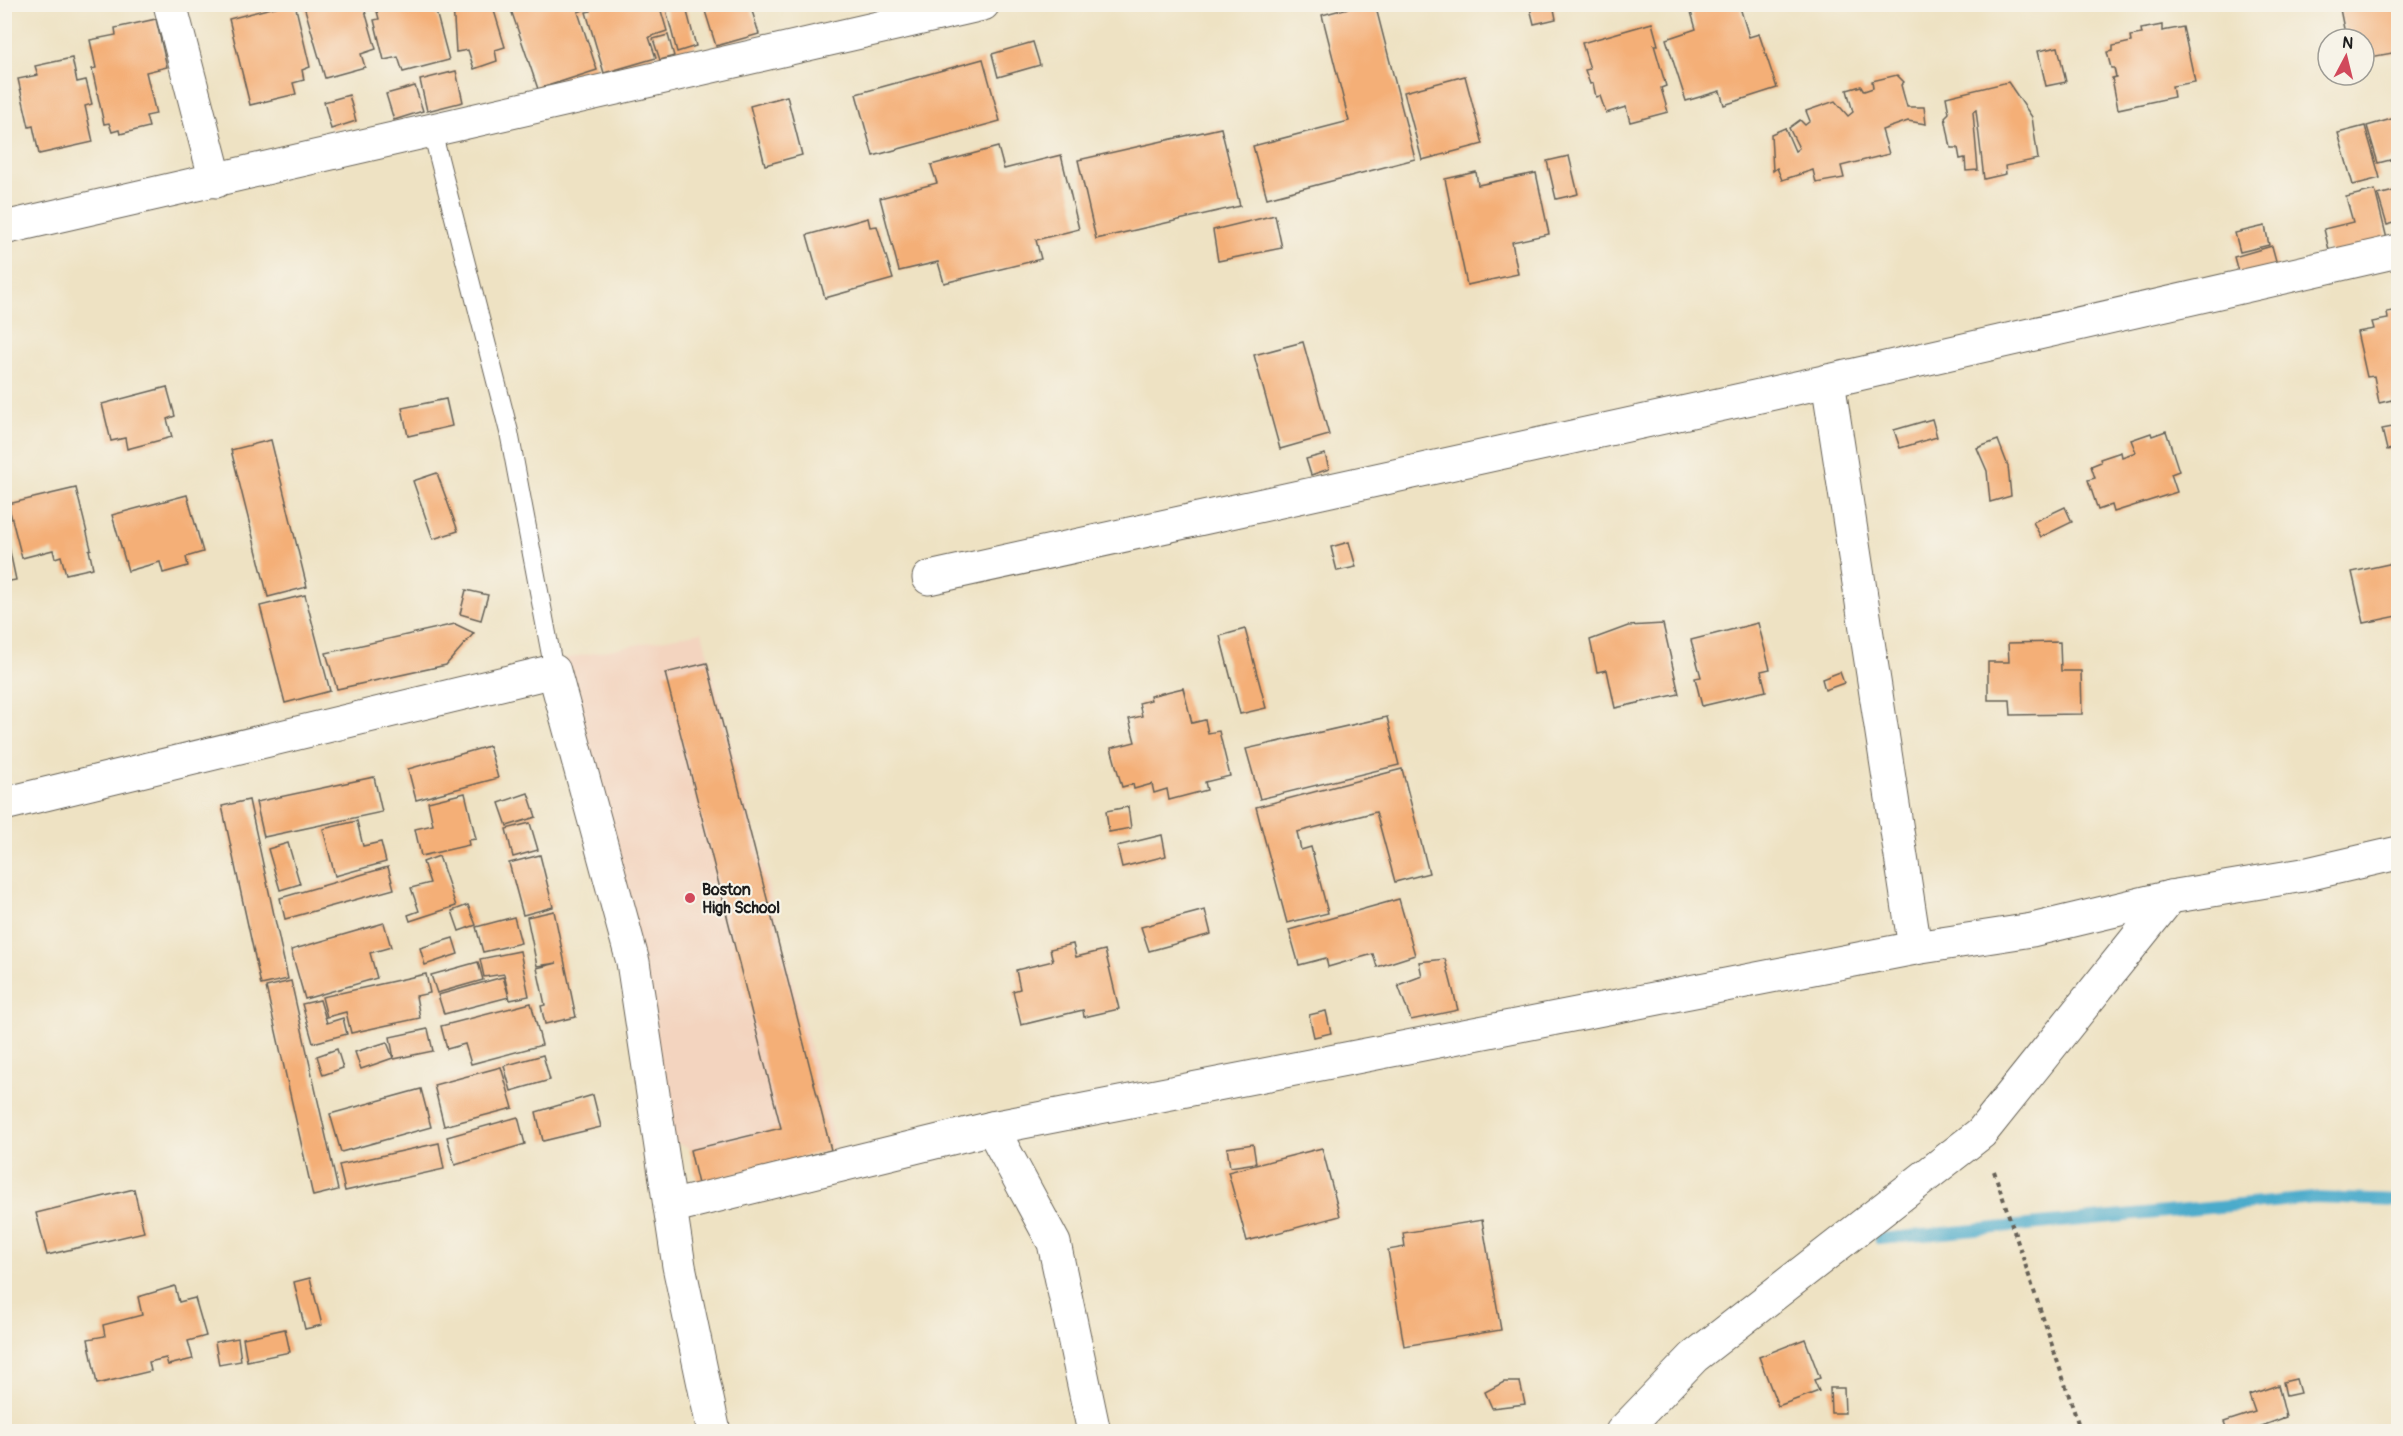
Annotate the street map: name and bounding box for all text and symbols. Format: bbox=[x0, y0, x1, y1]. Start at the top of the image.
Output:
north arrow bbox=[2316, 27, 2376, 87]
text: N bbox=[2341, 33, 2354, 54]
place label: Boston High School bbox=[702, 880, 780, 918]
marker: Boston High School bbox=[683, 891, 697, 905]

